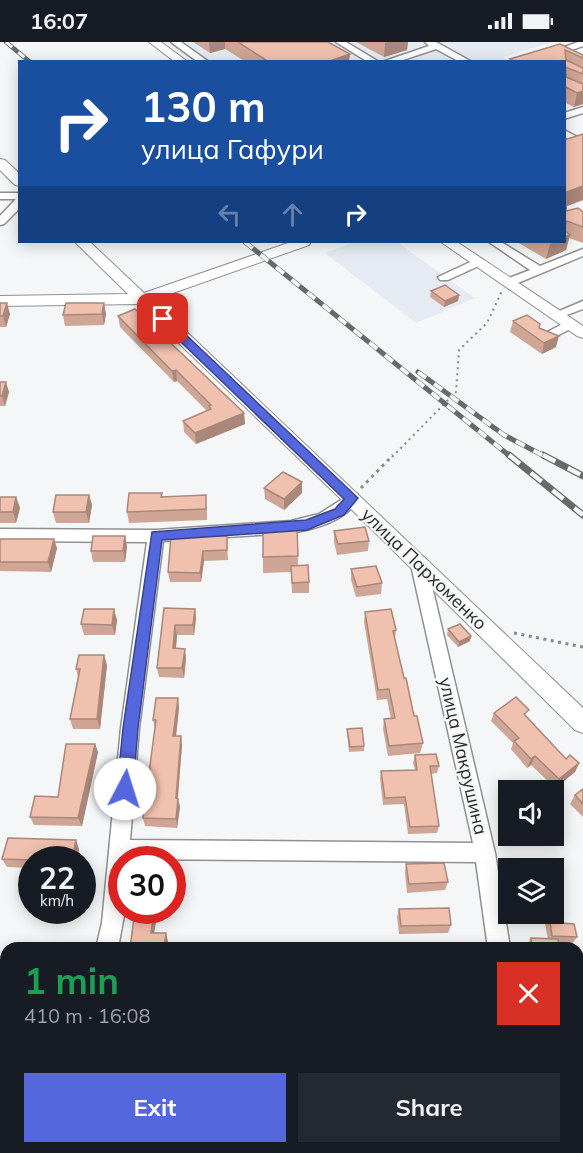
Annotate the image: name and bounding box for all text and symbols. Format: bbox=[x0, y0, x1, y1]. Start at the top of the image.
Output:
text: 16:07 bbox=[30, 7, 88, 35]
text: 130 m bbox=[141, 80, 266, 133]
icon: right bbox=[42, 84, 120, 162]
text: улица Гафури bbox=[141, 132, 324, 166]
icon: left bbox=[213, 198, 246, 231]
icon: ahead bbox=[276, 198, 309, 231]
icon: right bbox=[339, 198, 372, 231]
pin bbox=[137, 293, 188, 344]
icon: arrive bbox=[146, 302, 179, 335]
street label: улица Пархоменко bbox=[357, 503, 492, 634]
street label: улица Макрушина bbox=[434, 675, 493, 837]
position arrow bbox=[93, 757, 157, 821]
map controls bbox=[498, 780, 564, 924]
button: sound bbox=[498, 780, 564, 846]
speed limit sign: 30 bbox=[108, 846, 186, 924]
button: layers bbox=[498, 858, 564, 924]
text: 22 bbox=[39, 859, 75, 897]
text: km/h bbox=[40, 891, 74, 910]
text: 1 min bbox=[24, 958, 119, 1003]
button: close bbox=[497, 962, 560, 1025]
text: 410 m · 16:08 bbox=[24, 1003, 150, 1028]
button: Exit bbox=[24, 1073, 286, 1142]
button: Share bbox=[298, 1073, 560, 1142]

